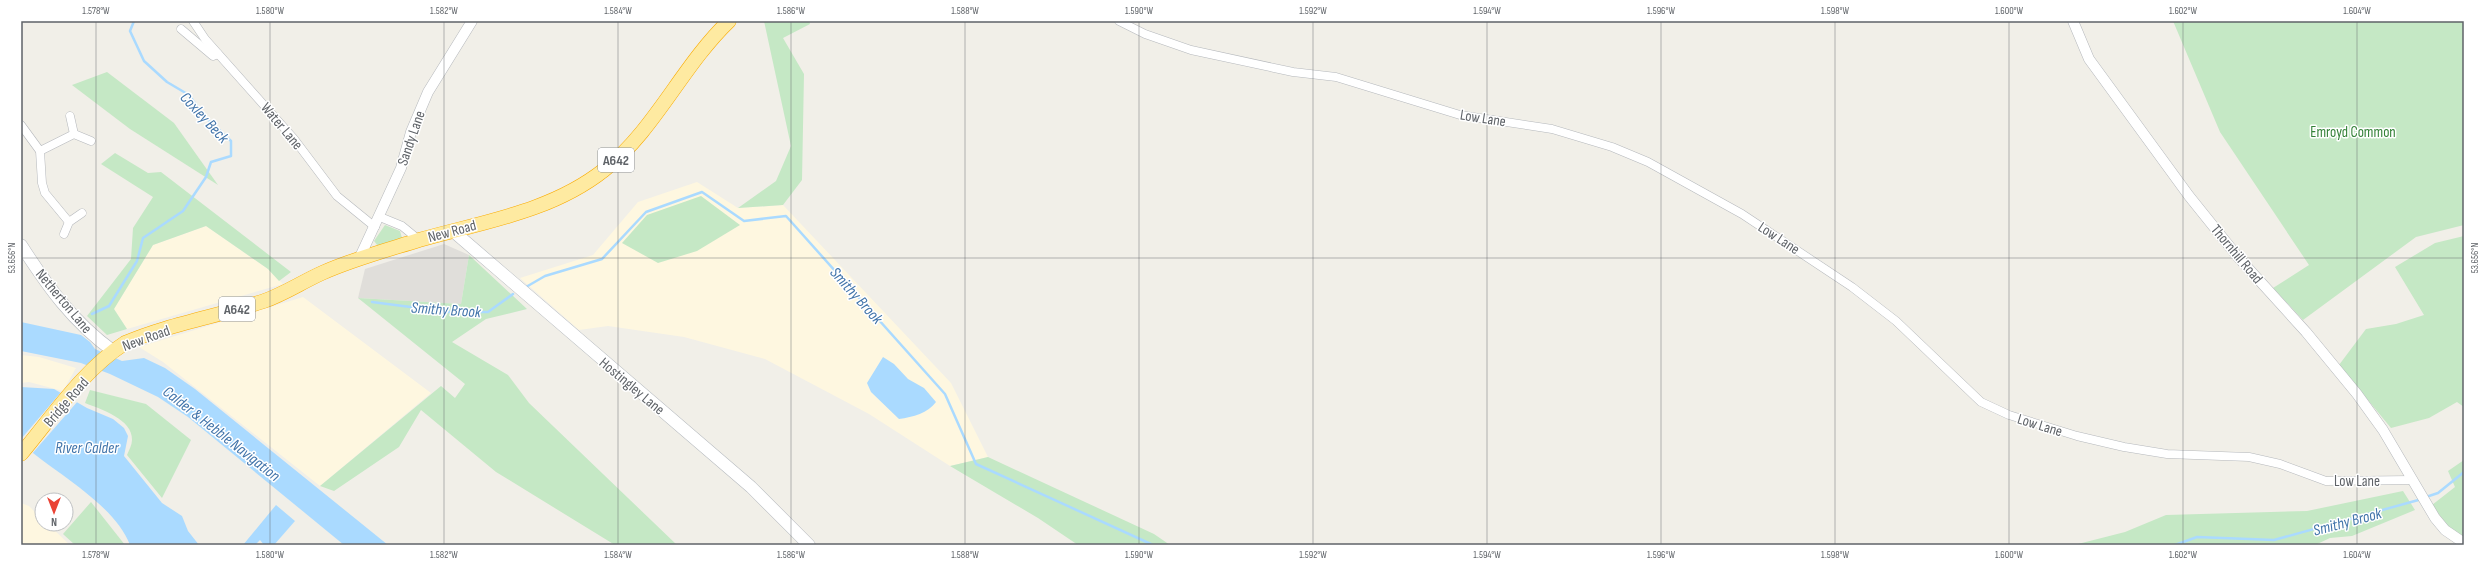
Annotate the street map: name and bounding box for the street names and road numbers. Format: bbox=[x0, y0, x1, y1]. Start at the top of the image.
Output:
street label: Water Lane bbox=[256, 99, 307, 154]
street label: Low Lane bbox=[1459, 106, 1507, 131]
street label: Sandy Lane bbox=[393, 108, 430, 168]
road number: A642 bbox=[598, 148, 634, 172]
street label: New Road bbox=[426, 216, 478, 247]
street label: Low Lane bbox=[1754, 218, 1803, 259]
street label: Thornhill Road bbox=[2206, 221, 2267, 288]
street label: Netherton Lane bbox=[31, 265, 96, 337]
road number: A642 bbox=[219, 297, 255, 321]
street label: New Road bbox=[120, 321, 173, 356]
street label: Hostingley Lane bbox=[595, 353, 668, 419]
street label: Bridge Road bbox=[40, 374, 93, 431]
street label: Low Lane bbox=[2015, 410, 2065, 441]
street label: Low Lane bbox=[2334, 472, 2380, 491]

